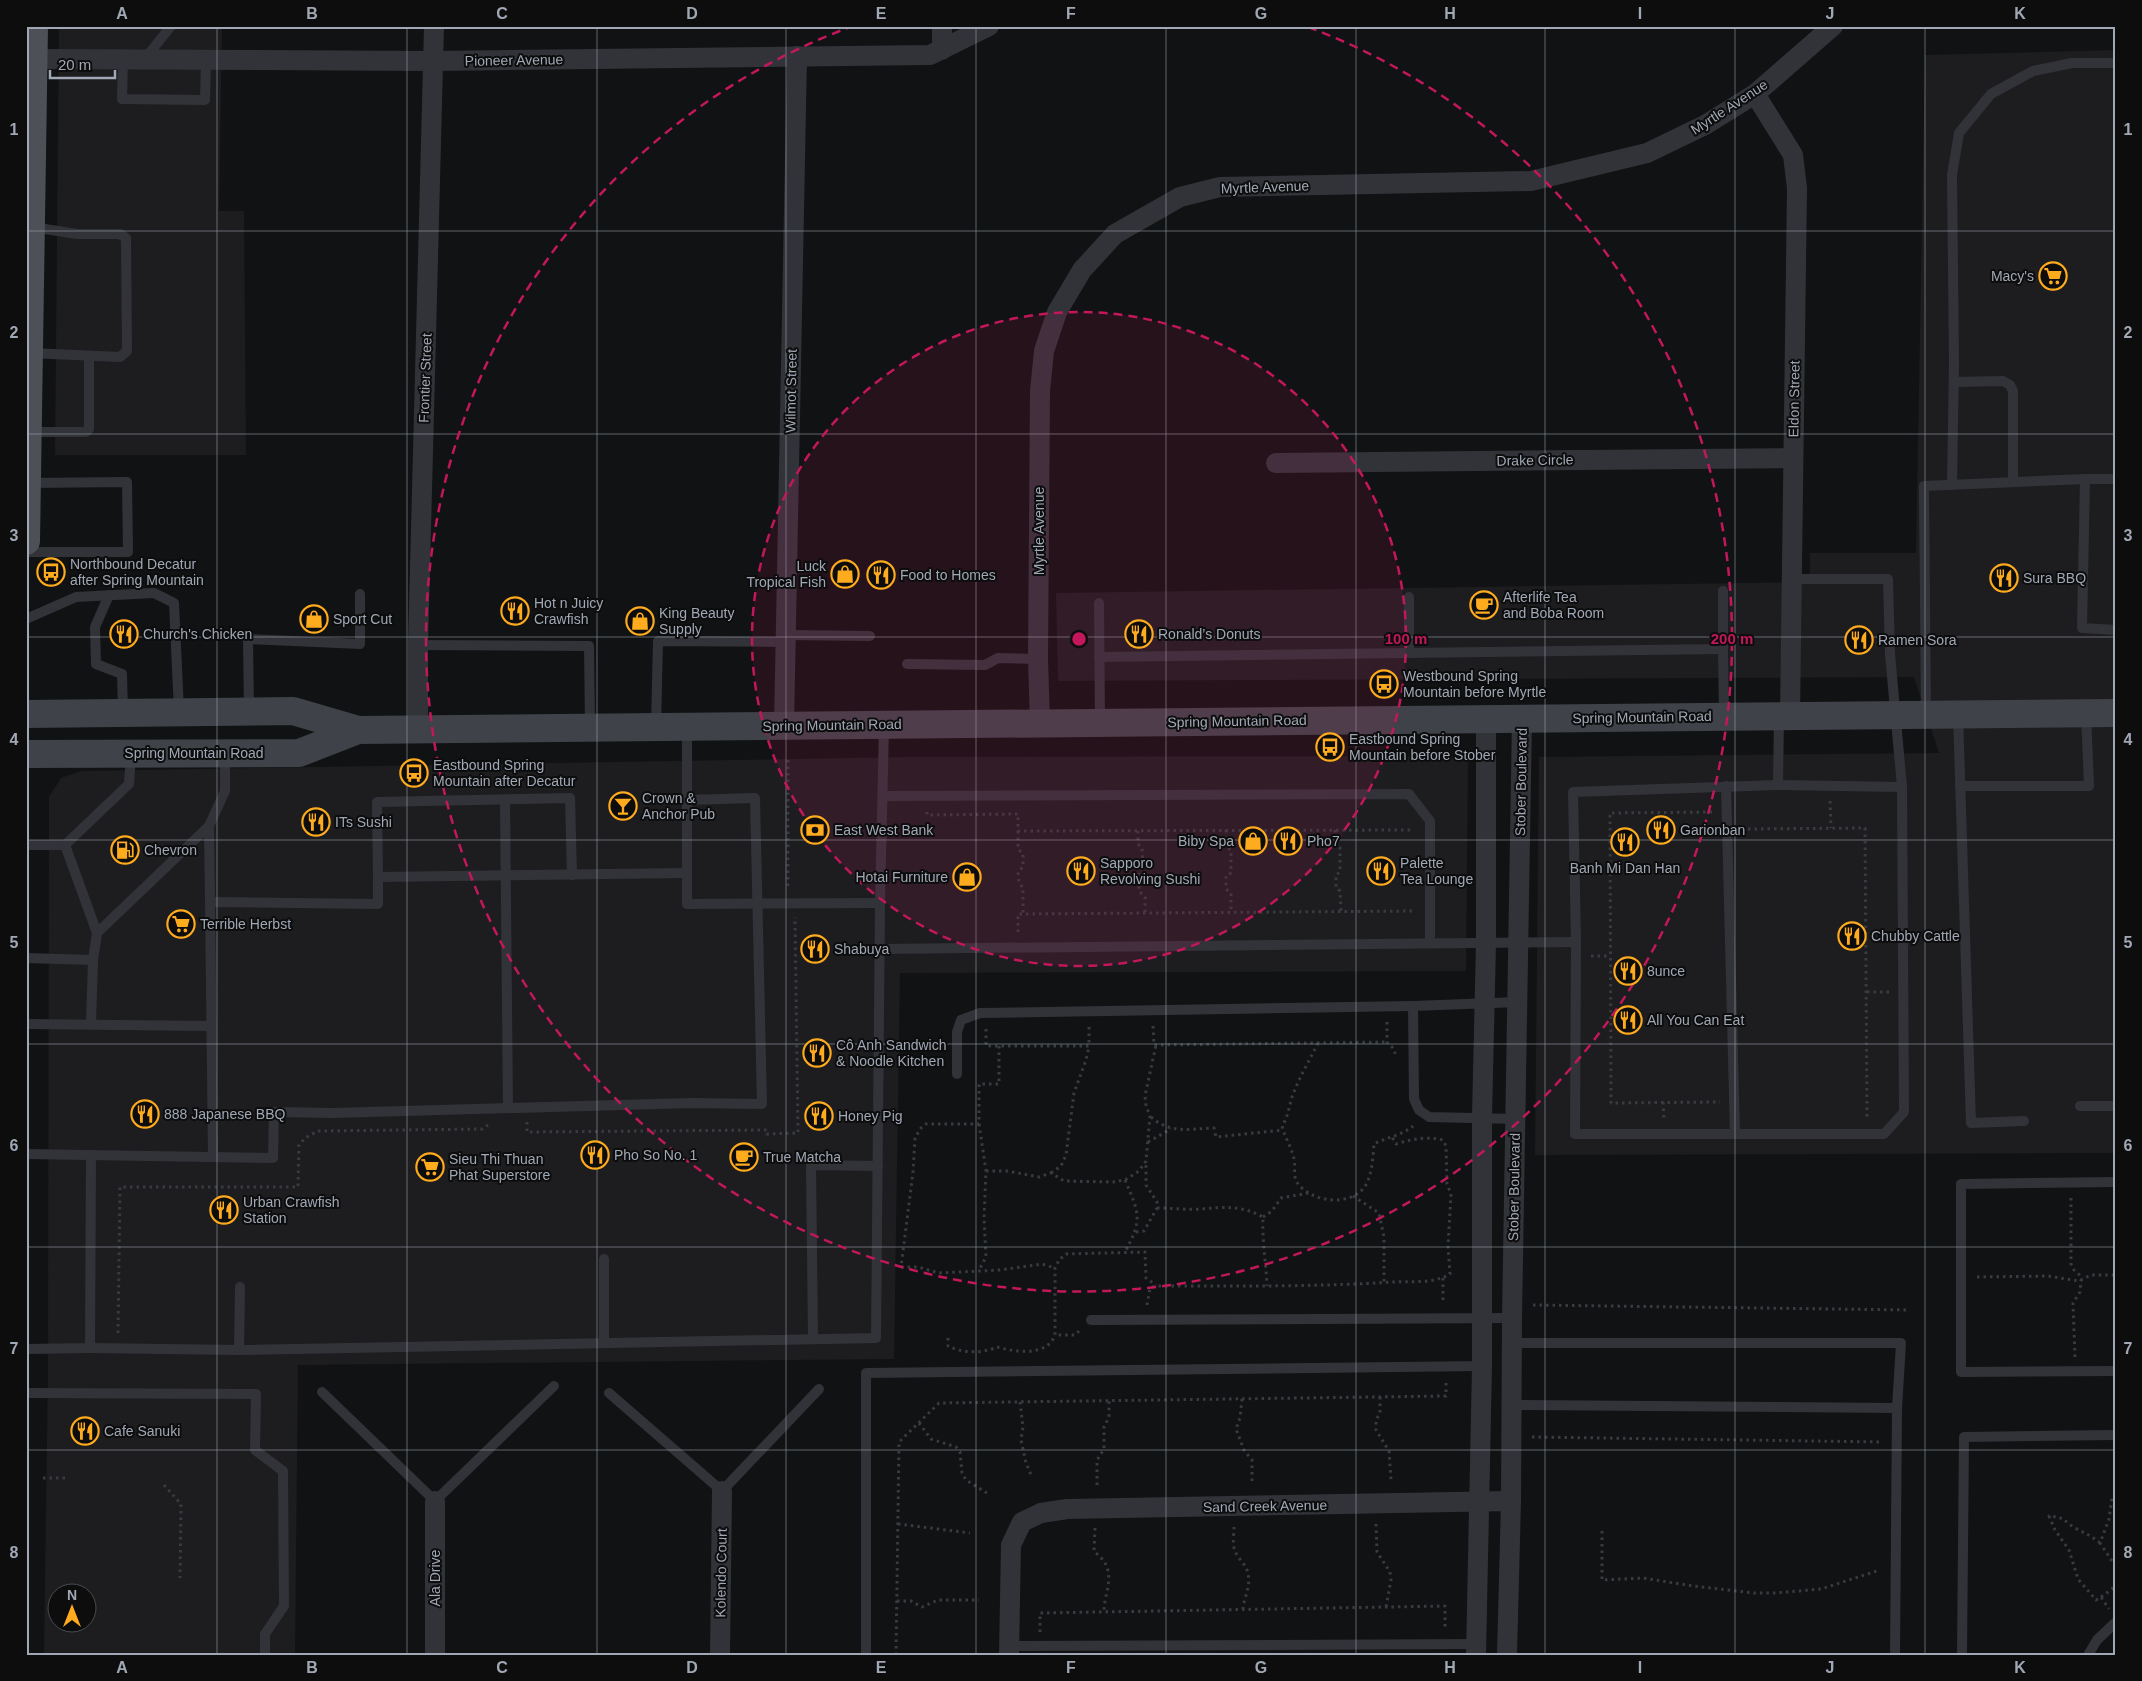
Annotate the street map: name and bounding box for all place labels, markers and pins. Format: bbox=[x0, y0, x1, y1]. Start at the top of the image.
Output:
supermarket icon: Macy's bbox=[2038, 261, 2068, 291]
place label: Macy's bbox=[1991, 268, 2034, 284]
place label: Northbound Decatur after Spring Mountain bbox=[70, 556, 204, 588]
bus stop icon: Northbound Decatur after Spring Mountain bbox=[36, 557, 66, 587]
place label: Luck Tropical Fish bbox=[746, 558, 827, 590]
shop icon: Luck Tropical Fish bbox=[830, 559, 860, 589]
restaurant icon: Food to Homes bbox=[866, 560, 896, 590]
restaurant icon: Sura BBQ bbox=[1989, 563, 2019, 593]
place label: Food to Homes bbox=[900, 567, 996, 583]
place label: Sura BBQ bbox=[2023, 570, 2086, 586]
place label: Afterlife Tea and Boba Room bbox=[1503, 589, 1604, 621]
cafe icon: Afterlife Tea and Boba Room bbox=[1469, 590, 1499, 620]
place label: Hot n Juicy Crawfish bbox=[534, 595, 603, 627]
restaurant icon: Hot n Juicy Crawfish bbox=[500, 596, 530, 626]
shop icon: Sport Cut bbox=[299, 604, 329, 634]
place label: King Beauty Supply bbox=[659, 605, 735, 637]
shop icon: King Beauty Supply bbox=[625, 606, 655, 636]
place label: Sport Cut bbox=[333, 611, 392, 627]
restaurant icon: Church's Chicken bbox=[109, 619, 139, 649]
restaurant icon: Ronald’s Donuts bbox=[1124, 619, 1154, 649]
restaurant icon: Ramen Sora bbox=[1844, 625, 1874, 655]
place label: Church's Chicken bbox=[143, 626, 252, 642]
place label: Ronald’s Donuts bbox=[1158, 626, 1260, 642]
centre of rings bbox=[1070, 630, 1088, 648]
place label: Ramen Sora bbox=[1878, 632, 1957, 648]
place label: Westbound Spring Mountain before Myrtle bbox=[1403, 668, 1546, 700]
bus stop icon: Westbound Spring Mountain before Myrtle bbox=[1369, 669, 1399, 699]
place label: Eastbound Spring Mountain before Stober bbox=[1349, 731, 1496, 763]
bus stop icon: Eastbound Spring Mountain before Stober bbox=[1315, 732, 1345, 762]
place label: Eastbound Spring Mountain after Decatur bbox=[433, 757, 576, 789]
bus stop icon: Eastbound Spring Mountain after Decatur bbox=[399, 758, 429, 788]
place label: Crown & Anchor Pub bbox=[642, 790, 715, 822]
bar icon: Crown & Anchor Pub bbox=[608, 791, 638, 821]
restaurant icon: ITs Sushi bbox=[301, 807, 331, 837]
place label: ITs Sushi bbox=[335, 814, 392, 830]
bank icon: East West Bank bbox=[800, 815, 830, 845]
restaurant icon: Garionban bbox=[1646, 815, 1676, 845]
place label: East West Bank bbox=[834, 822, 934, 838]
place label: Garionban bbox=[1680, 822, 1745, 838]
shop icon: Biby Spa bbox=[1238, 826, 1268, 856]
restaurant icon: Pho7 bbox=[1273, 826, 1303, 856]
restaurant icon: Banh Mi Dan Han bbox=[1610, 827, 1640, 857]
place label: Biby Spa bbox=[1178, 833, 1234, 849]
place label: Pho7 bbox=[1307, 833, 1340, 849]
fuel station icon: Chevron bbox=[110, 835, 140, 865]
place label: Chevron bbox=[144, 842, 197, 858]
place label: Sapporo Revolving Sushi bbox=[1100, 855, 1200, 887]
place label: Palette Tea Lounge bbox=[1400, 855, 1473, 887]
restaurant icon: Sapporo Revolving Sushi bbox=[1066, 856, 1096, 886]
restaurant icon: Palette Tea Lounge bbox=[1366, 856, 1396, 886]
place label: Banh Mi Dan Han bbox=[1570, 860, 1680, 876]
shop icon: Hotai Furniture bbox=[952, 862, 982, 892]
place label: Hotai Furniture bbox=[855, 869, 948, 885]
supermarket icon: Terrible Herbst bbox=[166, 909, 196, 939]
place label: Terrible Herbst bbox=[200, 916, 291, 932]
restaurant icon: Chubby Cattle bbox=[1837, 921, 1867, 951]
place label: Chubby Cattle bbox=[1871, 928, 1960, 944]
restaurant icon: Shabuya bbox=[800, 934, 830, 964]
place label: Shabuya bbox=[834, 941, 889, 957]
restaurant icon: 8unce bbox=[1613, 956, 1643, 986]
place label: 8unce bbox=[1647, 963, 1685, 979]
restaurant icon: All You Can Eat bbox=[1613, 1005, 1643, 1035]
place label: All You Can Eat bbox=[1647, 1012, 1744, 1028]
place label: Cô Anh Sandwich & Noodle Kitchen bbox=[836, 1037, 947, 1069]
restaurant icon: Cô Anh Sandwich & Noodle Kitchen bbox=[802, 1038, 832, 1068]
restaurant icon: 888 Japanese BBQ bbox=[130, 1099, 160, 1129]
restaurant icon: Honey Pig bbox=[804, 1101, 834, 1131]
place label: 888 Japanese BBQ bbox=[164, 1106, 286, 1122]
place label: Honey Pig bbox=[838, 1108, 903, 1124]
restaurant icon: Pho So No. 1 bbox=[580, 1140, 610, 1170]
cafe icon: True Matcha bbox=[729, 1142, 759, 1172]
place label: Pho So No. 1 bbox=[614, 1147, 697, 1163]
place label: True Matcha bbox=[763, 1149, 841, 1165]
place label: Sieu Thi Thuan Phat Superstore bbox=[449, 1151, 550, 1183]
supermarket icon: Sieu Thi Thuan Phat Superstore bbox=[415, 1152, 445, 1182]
place label: Urban Crawfish Station bbox=[243, 1194, 339, 1226]
restaurant icon: Urban Crawfish Station bbox=[209, 1195, 239, 1225]
restaurant icon: Cafe Sanuki bbox=[70, 1416, 100, 1446]
place label: Cafe Sanuki bbox=[104, 1423, 180, 1439]

